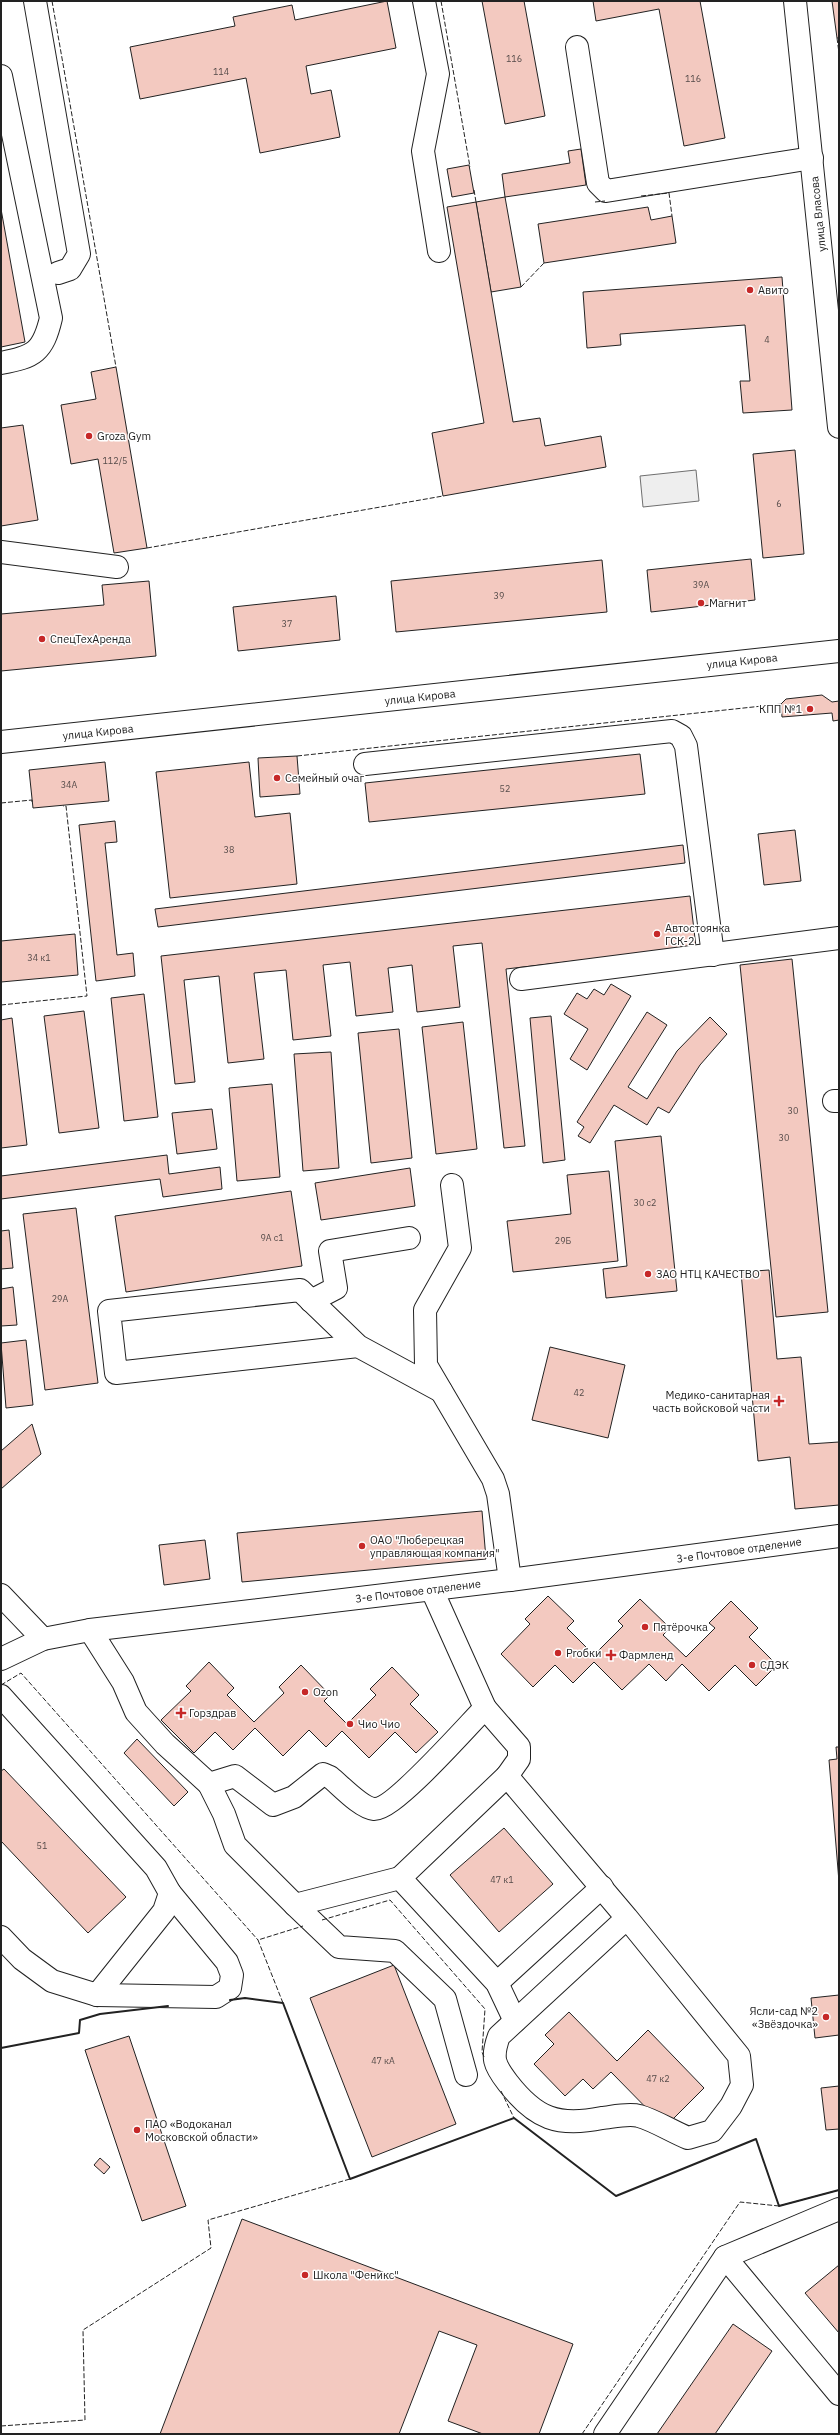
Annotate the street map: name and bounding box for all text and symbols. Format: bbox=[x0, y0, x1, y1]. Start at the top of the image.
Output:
house number: 116 bbox=[506, 53, 522, 64]
house number: 114 bbox=[213, 66, 229, 77]
house number: 116 bbox=[685, 73, 701, 84]
street label: улица Власова bbox=[807, 175, 829, 252]
place label: Авито bbox=[758, 283, 789, 297]
marker: Авито bbox=[745, 285, 755, 295]
house number: 4 bbox=[764, 334, 770, 345]
place label: Groza Gym bbox=[97, 429, 151, 443]
marker: Groza Gym bbox=[84, 431, 94, 441]
house number: 112/5 bbox=[102, 455, 128, 466]
house number: 6 bbox=[776, 498, 782, 509]
house number: 39А bbox=[693, 579, 710, 590]
house number: 39 bbox=[494, 590, 504, 601]
place label: Магнит bbox=[709, 596, 747, 610]
marker: Магнит bbox=[696, 598, 706, 608]
house number: 37 bbox=[282, 618, 292, 629]
place label: СпецТехАренда bbox=[50, 632, 131, 646]
marker: СпецТехАренда bbox=[37, 634, 47, 644]
street label: улица Кирова bbox=[706, 650, 778, 672]
street label: улица Кирова bbox=[384, 686, 456, 708]
place label: КПП №1 bbox=[759, 702, 802, 716]
marker: КПП №1 bbox=[805, 704, 815, 714]
street label: улица Кирова bbox=[62, 721, 134, 743]
place label: Семейный очаг bbox=[285, 771, 364, 785]
marker: Семейный очаг bbox=[272, 773, 282, 783]
house number: 34А bbox=[61, 779, 78, 790]
house number: 52 bbox=[500, 783, 510, 794]
house number: 38 bbox=[224, 844, 234, 855]
place label: Автостоянка ГСК-2 bbox=[665, 921, 730, 948]
marker: Автостоянка ГСК-2 bbox=[652, 929, 662, 939]
house number: 34 к1 bbox=[27, 952, 51, 963]
house number: 30 bbox=[788, 1105, 798, 1116]
house number: 30 bbox=[779, 1132, 789, 1143]
house number: 30 с2 bbox=[634, 1197, 656, 1208]
house number: 9А с1 bbox=[260, 1232, 284, 1243]
house number: 29Б bbox=[555, 1235, 572, 1246]
place label: ЗАО НТЦ КАЧЕСТВО bbox=[656, 1267, 760, 1281]
marker: ЗАО НТЦ КАЧЕСТВО bbox=[643, 1269, 653, 1279]
house number: 29А bbox=[52, 1293, 69, 1304]
house number: 42 bbox=[574, 1387, 584, 1398]
place label: Медико-санитарная часть войсковой части bbox=[652, 1388, 770, 1415]
marker: Медико-санитарная часть войсковой части bbox=[773, 1395, 785, 1407]
place label: ОАО "Люберецкая управляющая компания" bbox=[370, 1533, 500, 1560]
street label: 3-е Почтовое отделение bbox=[675, 1534, 803, 1566]
marker: ОАО "Люберецкая управляющая компания" bbox=[357, 1541, 367, 1551]
street label: 3-е Почтовое отделение bbox=[354, 1576, 482, 1606]
place label: Пятёрочка bbox=[653, 1620, 708, 1634]
marker: Пятёрочка bbox=[640, 1622, 650, 1632]
place label: Proбки bbox=[566, 1646, 601, 1660]
marker: Proбки bbox=[553, 1648, 563, 1658]
place label: Фармленд bbox=[619, 1648, 674, 1662]
marker: Фармленд bbox=[606, 1650, 616, 1660]
place label: СДЭК bbox=[760, 1658, 789, 1672]
marker: СДЭК bbox=[747, 1660, 757, 1670]
place label: Ozon bbox=[313, 1685, 338, 1699]
marker: Ozon bbox=[300, 1687, 310, 1697]
place label: Горздрав bbox=[189, 1706, 236, 1720]
marker: Горздрав bbox=[176, 1708, 186, 1718]
place label: Чио Чио bbox=[358, 1717, 400, 1731]
marker: Чио Чио bbox=[345, 1719, 355, 1729]
house number: 51 bbox=[37, 1840, 47, 1851]
house number: 47 к1 bbox=[490, 1874, 514, 1885]
place label: Ясли-сад №2 «Звёздочка» bbox=[750, 2004, 818, 2031]
marker: Ясли-сад №2 «Звёздочка» bbox=[821, 2012, 831, 2022]
house number: 47 кА bbox=[371, 2055, 395, 2066]
house number: 47 к2 bbox=[646, 2073, 670, 2084]
place label: ПАО «Водоканал Московской области» bbox=[145, 2117, 258, 2144]
marker: ПАО «Водоканал Московской области» bbox=[132, 2125, 142, 2135]
place label: Школа "Феникс" bbox=[313, 2268, 399, 2282]
marker: Школа "Феникс" bbox=[300, 2270, 310, 2280]

